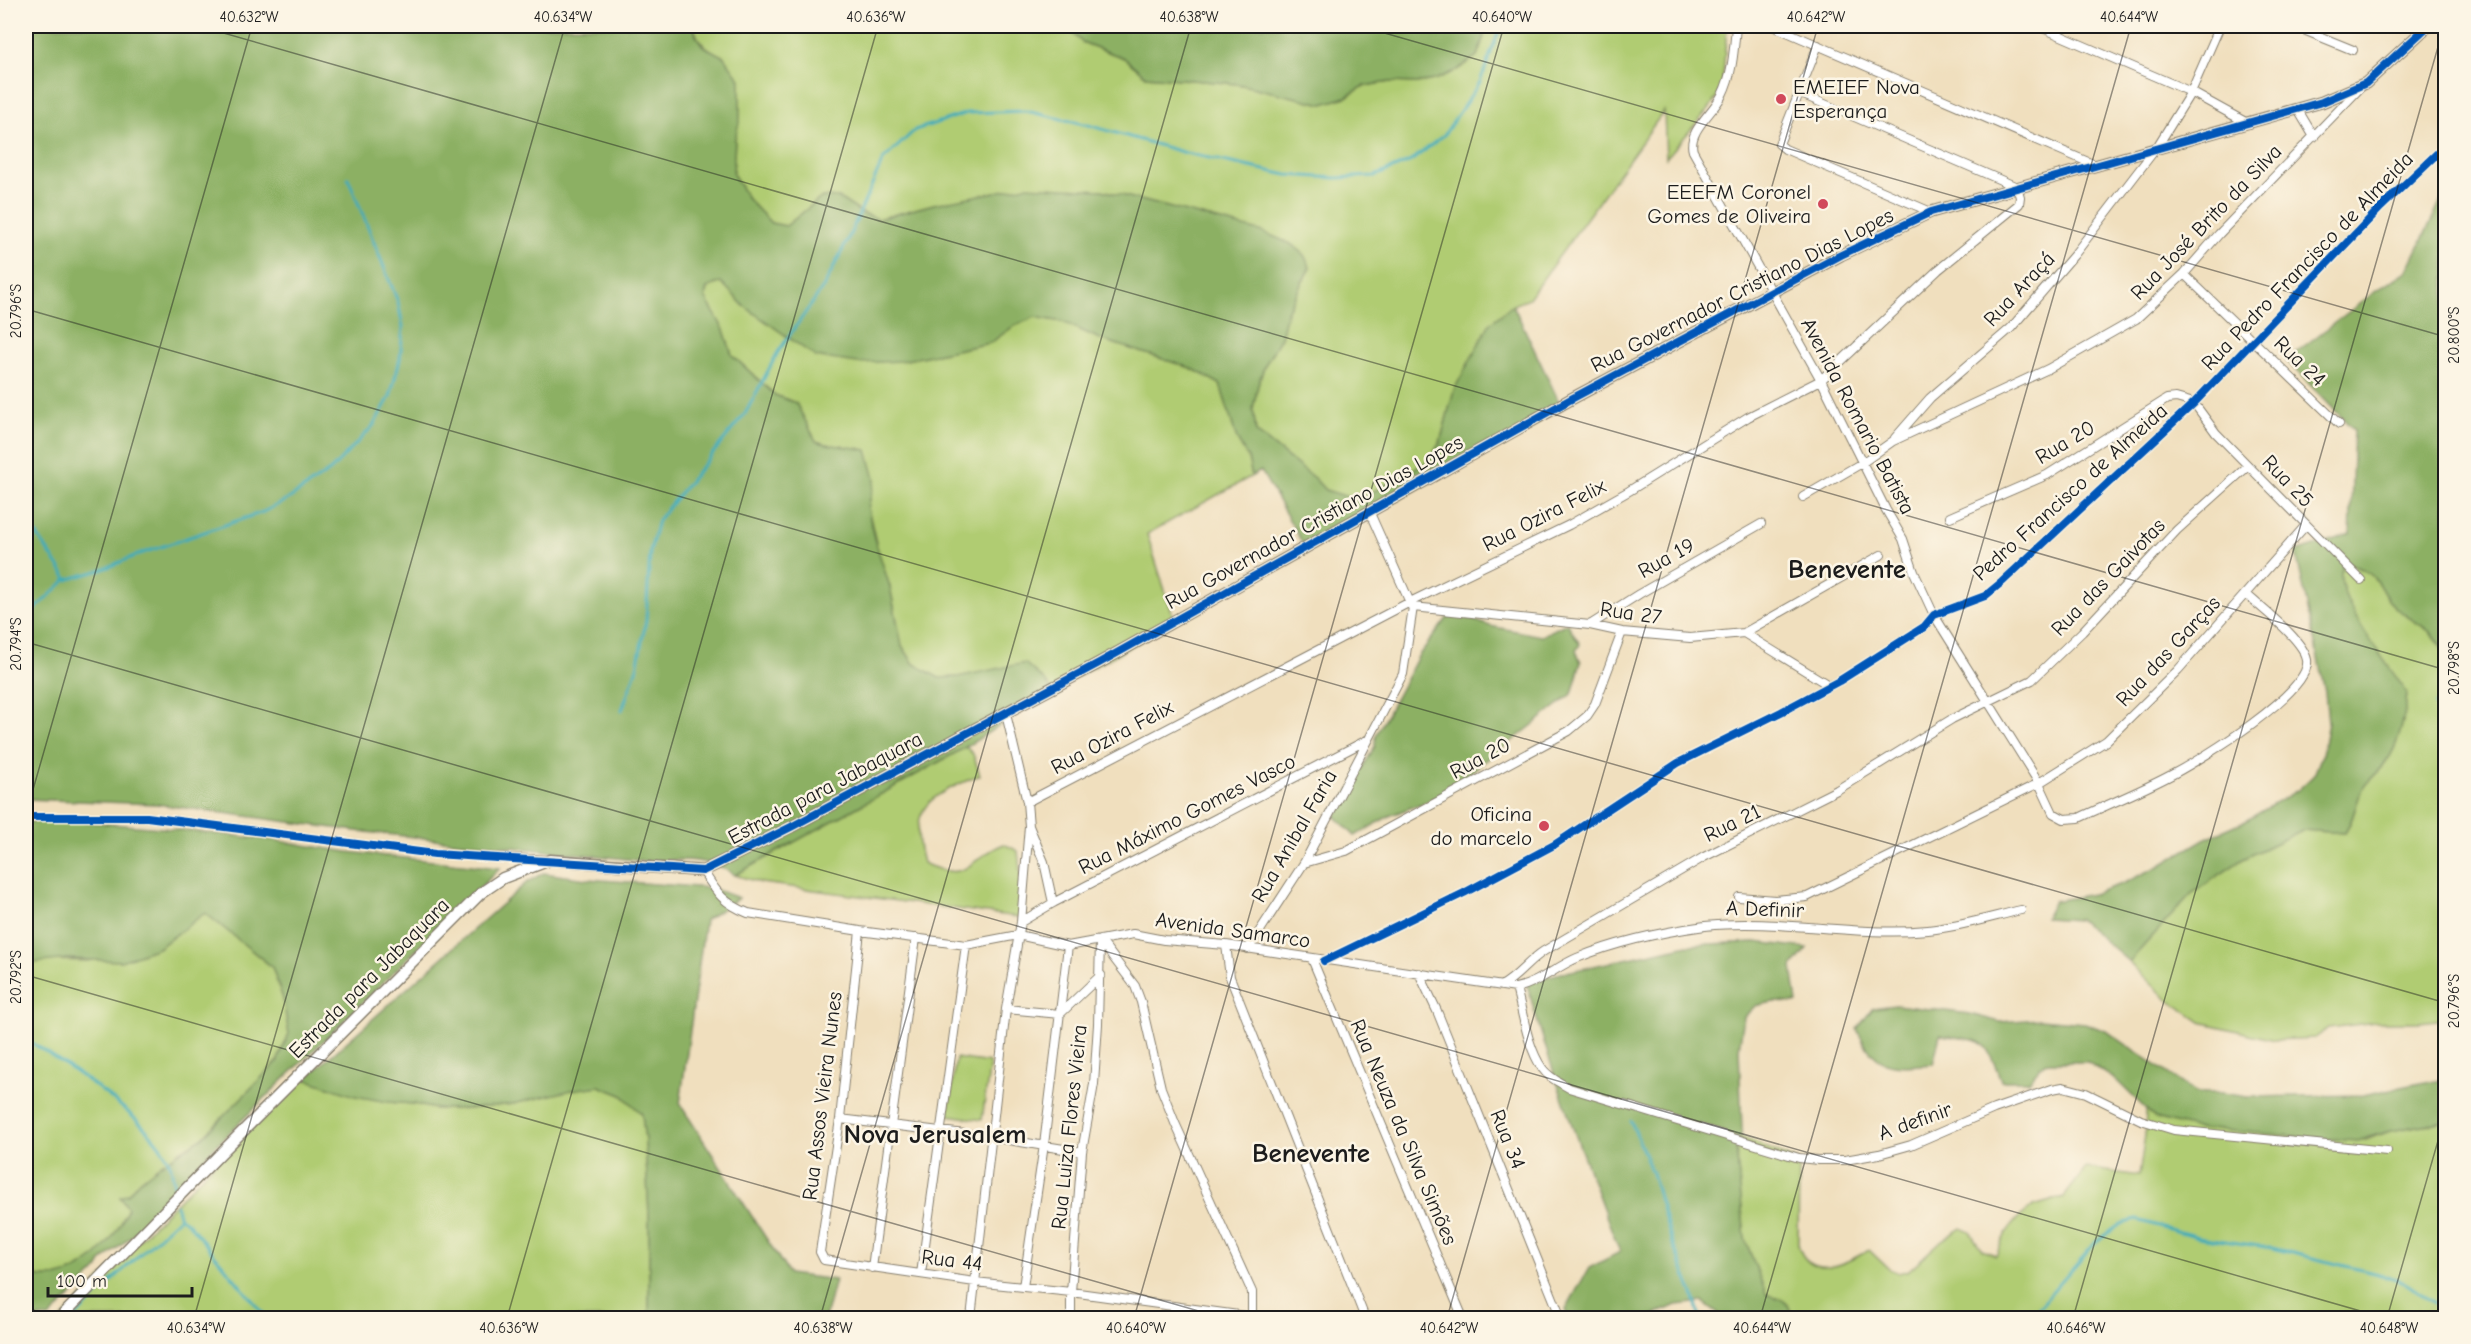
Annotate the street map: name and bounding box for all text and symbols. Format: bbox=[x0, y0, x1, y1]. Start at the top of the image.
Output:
text: 40.632°W bbox=[220, 8, 278, 26]
text: 40.634°W bbox=[534, 8, 592, 26]
text: 40.636°W bbox=[846, 8, 906, 26]
text: 40.638°W bbox=[1160, 8, 1218, 26]
text: 40.640°W bbox=[1472, 8, 1532, 26]
text: 40.642°W bbox=[1787, 8, 1845, 26]
text: 40.644°W bbox=[2100, 8, 2158, 26]
place label: EMEIEF Nova Esperança bbox=[1793, 75, 1920, 123]
marker: EMEIEF Nova Esperança bbox=[1774, 92, 1788, 106]
street label: Rua José Brito da Silva bbox=[2126, 139, 2286, 305]
street label: Rua Pedro Francisco de Almeida bbox=[2196, 147, 2418, 375]
place label: EEEFM Coronel Gomes de Oliveira bbox=[1647, 180, 1811, 228]
marker: EEEFM Coronel Gomes de Oliveira bbox=[1816, 197, 1830, 211]
street label: Rua Governador Cristiano Dias Lopes bbox=[1587, 203, 1897, 377]
street label: Rua Araçá bbox=[1979, 247, 2059, 331]
text: 20.796°S bbox=[7, 284, 25, 338]
text: 20.800°S bbox=[2445, 306, 2463, 364]
street label: Avenida Romario Batista bbox=[1796, 314, 1920, 518]
street label: Rua 24 bbox=[2269, 331, 2331, 391]
street label: Pedro Francisco de Almeida bbox=[1968, 398, 2172, 586]
street label: Rua 20 bbox=[2031, 415, 2099, 469]
street label: Rua Governador Cristiano Dias Lopes bbox=[1161, 430, 1467, 614]
street label: Rua 25 bbox=[2257, 450, 2319, 512]
street label: Rua Ozira Felix bbox=[1478, 474, 1610, 556]
street label: Rua das Gaivotas bbox=[2046, 513, 2170, 641]
street label: Rua 19 bbox=[1634, 533, 1698, 583]
district label: Benevente bbox=[1788, 554, 1906, 585]
street label: Rua das Garças bbox=[2111, 591, 2225, 711]
street label: Rua 27 bbox=[1599, 597, 1663, 629]
text: 20.794°S bbox=[7, 617, 25, 671]
text: 20.798°S bbox=[2445, 641, 2463, 695]
street label: Rua Ozira Felix bbox=[1047, 695, 1177, 779]
street label: Estrada para Jabaquara bbox=[724, 727, 926, 849]
street label: Rua 20 bbox=[1446, 732, 1514, 784]
street label: Rua Máximo Gomes Vasco bbox=[1074, 749, 1300, 879]
street label: Rua Anibal Faria bbox=[1246, 765, 1342, 907]
street label: Rua 21 bbox=[1700, 799, 1764, 847]
place label: Oficina do marcelo bbox=[1430, 802, 1532, 850]
marker: Oficina do marcelo bbox=[1537, 819, 1551, 833]
street label: Estrada para Jabaquara bbox=[284, 893, 454, 1063]
street label: A Definir bbox=[1725, 896, 1805, 922]
street label: Avenida Samarco bbox=[1154, 907, 1312, 953]
text: 20.792°S bbox=[7, 950, 25, 1004]
text: 20.796°S bbox=[2445, 974, 2463, 1028]
street label: Rua Assos Vieira Nunes bbox=[797, 990, 847, 1202]
street label: Rua Neuza da Silva Simões bbox=[1346, 1016, 1462, 1248]
street label: Rua Luiza Flores Vieira bbox=[1046, 1024, 1092, 1230]
street label: A definir bbox=[1875, 1096, 1956, 1145]
street label: Rua 34 bbox=[1485, 1106, 1531, 1172]
district label: Nova Jerusalem bbox=[844, 1119, 1026, 1150]
district label: Benevente bbox=[1252, 1138, 1370, 1169]
street label: Rua 44 bbox=[920, 1244, 984, 1276]
scale bar bbox=[48, 1260, 192, 1298]
text: 100 m bbox=[57, 1271, 107, 1292]
text: 40.634°W bbox=[167, 1319, 225, 1337]
text: 40.636°W bbox=[479, 1319, 539, 1337]
text: 40.638°W bbox=[794, 1319, 852, 1337]
text: 40.640°W bbox=[1106, 1319, 1166, 1337]
text: 40.642°W bbox=[1420, 1319, 1478, 1337]
text: 40.644°W bbox=[1733, 1319, 1791, 1337]
text: 40.646°W bbox=[2047, 1319, 2105, 1337]
text: 40.648°W bbox=[2360, 1319, 2418, 1337]

